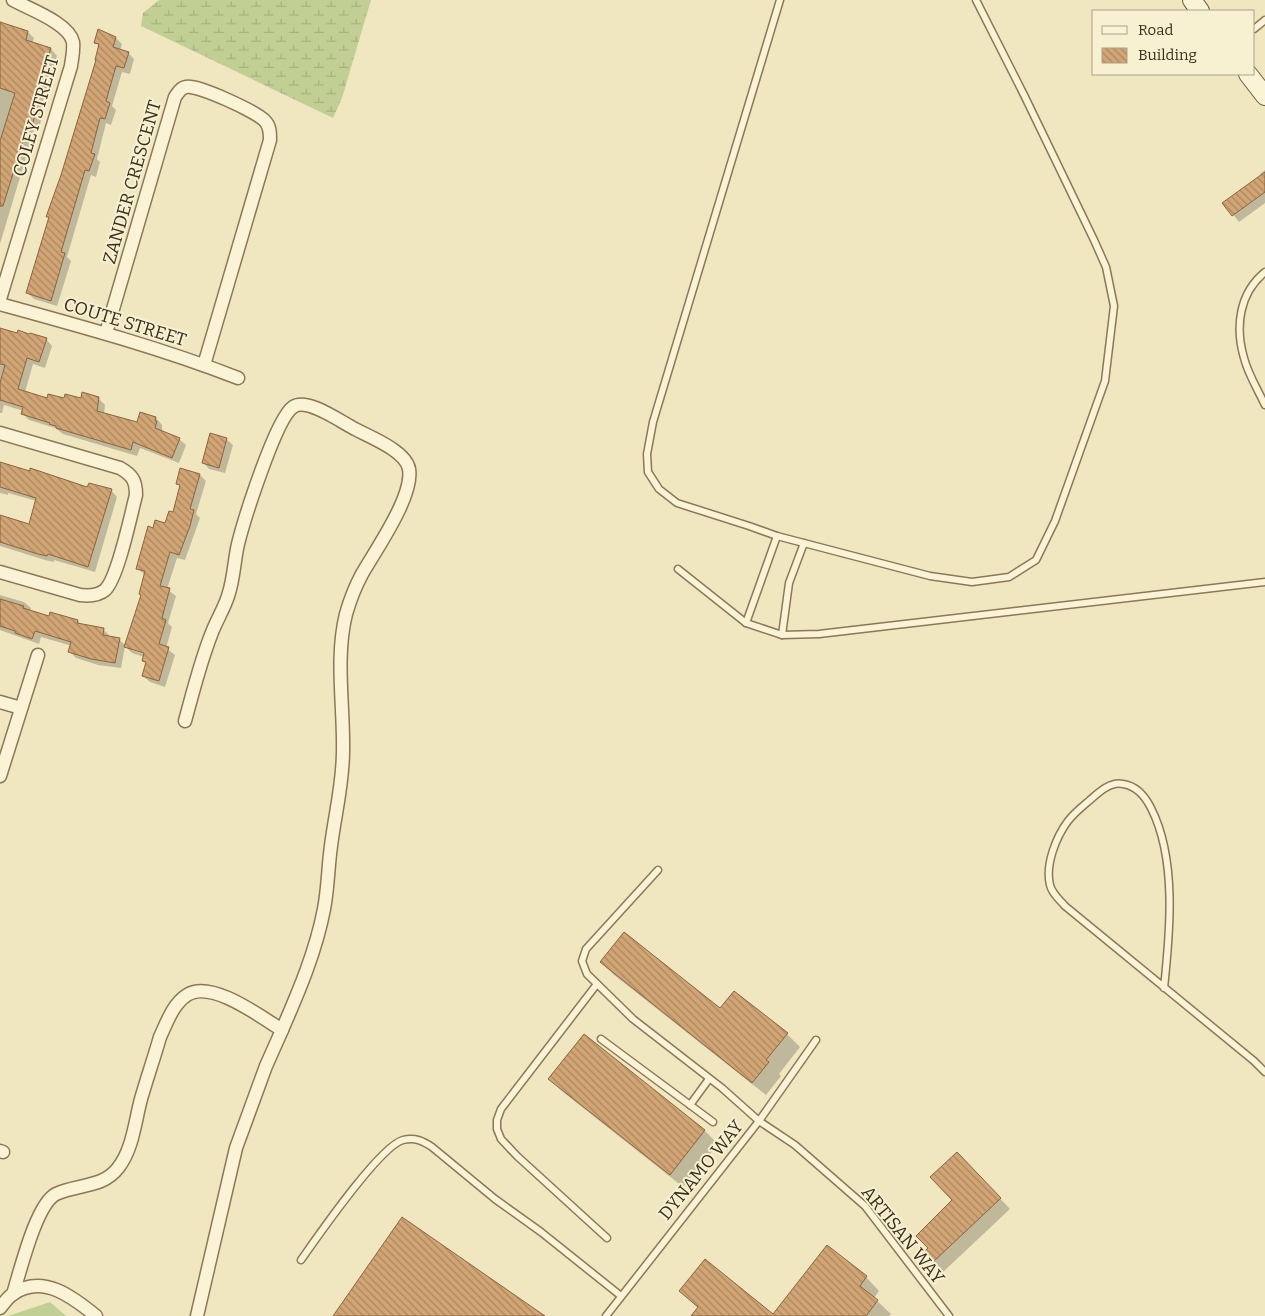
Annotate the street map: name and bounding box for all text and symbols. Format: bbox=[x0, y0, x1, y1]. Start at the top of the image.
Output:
legend bbox=[1092, 10, 1255, 75]
text: Road bbox=[1138, 21, 1173, 39]
text: Building bbox=[1138, 46, 1197, 64]
street label: COLEY STREET bbox=[8, 53, 64, 179]
street label: ZANDER CRESCENT bbox=[98, 97, 166, 266]
street label: COUTE STREET bbox=[61, 293, 189, 351]
street label: DYNAMO WAY bbox=[654, 1115, 748, 1224]
street label: ARTISAN WAY bbox=[857, 1182, 949, 1289]

